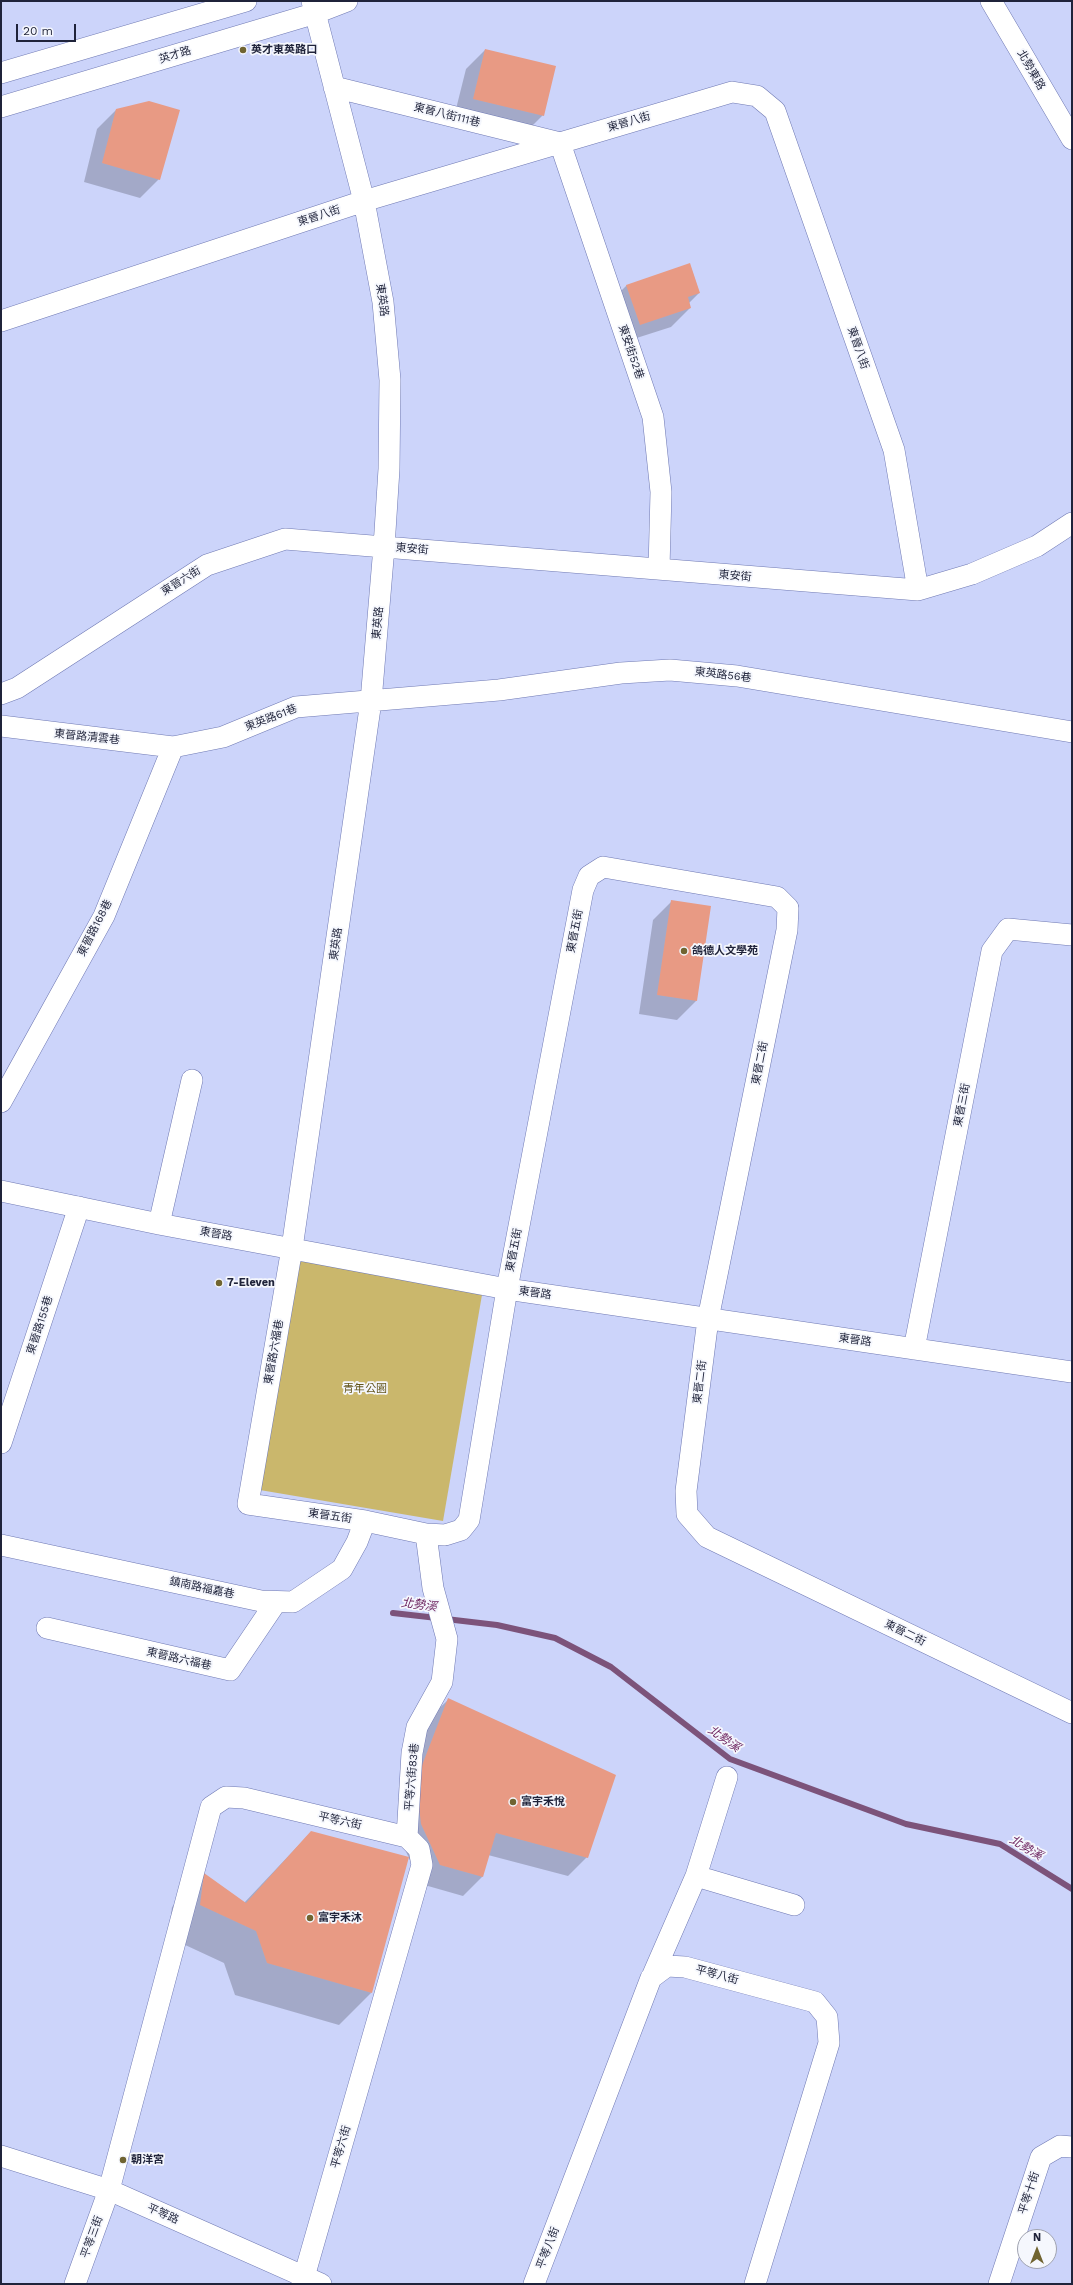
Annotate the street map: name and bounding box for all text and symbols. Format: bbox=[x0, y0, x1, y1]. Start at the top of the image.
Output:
scale bar bbox=[18, 16, 78, 42]
text: 20 m bbox=[23, 24, 53, 38]
place label: 英才東英路口 bbox=[251, 43, 317, 57]
street label: 英才路 bbox=[157, 44, 193, 66]
marker: 英才東英路口 bbox=[238, 45, 248, 55]
street label: 北勢東路 bbox=[1014, 48, 1048, 92]
street label: 東晉八街111巷 bbox=[412, 100, 482, 130]
street label: 東晉八街 bbox=[606, 110, 652, 134]
street label: 東晉八街 bbox=[296, 203, 342, 229]
street label: 東英路 bbox=[373, 283, 391, 317]
street label: 東安街52巷 bbox=[616, 323, 646, 381]
street label: 東晉八街 bbox=[845, 325, 871, 371]
street label: 東安街 bbox=[395, 541, 429, 557]
street label: 東晉六街 bbox=[159, 564, 203, 598]
street label: 東安街 bbox=[718, 568, 752, 584]
street label: 東英路 bbox=[370, 606, 386, 640]
street label: 東英路56巷 bbox=[694, 665, 752, 685]
street label: 東英路61巷 bbox=[243, 702, 299, 734]
street label: 東晉路清雲巷 bbox=[53, 727, 121, 747]
street label: 東晉路168巷 bbox=[75, 897, 115, 959]
street label: 東晉五街 bbox=[564, 908, 586, 954]
street label: 東英路 bbox=[327, 927, 345, 961]
place label: 鴿德人文學苑 bbox=[692, 944, 758, 958]
marker: 鴿德人文學苑 bbox=[679, 946, 689, 956]
street label: 東晉二街 bbox=[749, 1040, 771, 1086]
street label: 東晉三街 bbox=[951, 1082, 973, 1128]
street label: 東晉路 bbox=[199, 1225, 233, 1243]
street label: 東晉五街 bbox=[503, 1227, 525, 1273]
place label: 7-Eleven bbox=[227, 1276, 275, 1290]
marker: 7-Eleven bbox=[214, 1278, 224, 1288]
street label: 東晉路 bbox=[518, 1284, 552, 1302]
street label: 東晉路155巷 bbox=[24, 1294, 56, 1356]
street label: 東晉路六福巷 bbox=[262, 1318, 286, 1386]
street label: 東晉路 bbox=[838, 1331, 872, 1349]
street label: 東晉二街 bbox=[691, 1359, 709, 1405]
park label: 青年公園 bbox=[343, 1382, 387, 1396]
street label: 東晉五街 bbox=[307, 1506, 353, 1526]
street label: 鎮南路福嘉巷 bbox=[168, 1575, 236, 1601]
water label: 北勢溪 bbox=[400, 1596, 438, 1614]
street label: 東晉二街 bbox=[882, 1617, 928, 1649]
street label: 東晉路六福巷 bbox=[145, 1645, 213, 1673]
water label: 北勢溪 bbox=[705, 1723, 743, 1755]
street label: 平等六街83巷 bbox=[402, 1743, 422, 1811]
place label: 富宇禾悅 bbox=[521, 1795, 565, 1809]
marker: 富宇禾悅 bbox=[508, 1797, 518, 1807]
street label: 平等六街 bbox=[317, 1810, 363, 1832]
water label: 北勢溪 bbox=[1007, 1833, 1045, 1863]
place label: 富宇禾沐 bbox=[318, 1911, 362, 1925]
marker: 富宇禾沐 bbox=[305, 1913, 315, 1923]
street label: 平等八街 bbox=[694, 1963, 740, 1987]
street label: 平等六街 bbox=[329, 2124, 353, 2170]
place label: 朝洋宮 bbox=[131, 2153, 164, 2167]
marker: 朝洋宮 bbox=[118, 2155, 128, 2165]
street label: 平等十街 bbox=[1016, 2170, 1042, 2216]
street label: 平等路 bbox=[145, 2201, 181, 2227]
street label: 平等三街 bbox=[78, 2214, 106, 2260]
street label: 平等八街 bbox=[534, 2225, 562, 2271]
north arrow bbox=[1017, 2229, 1057, 2269]
text: N bbox=[1033, 2231, 1041, 2244]

